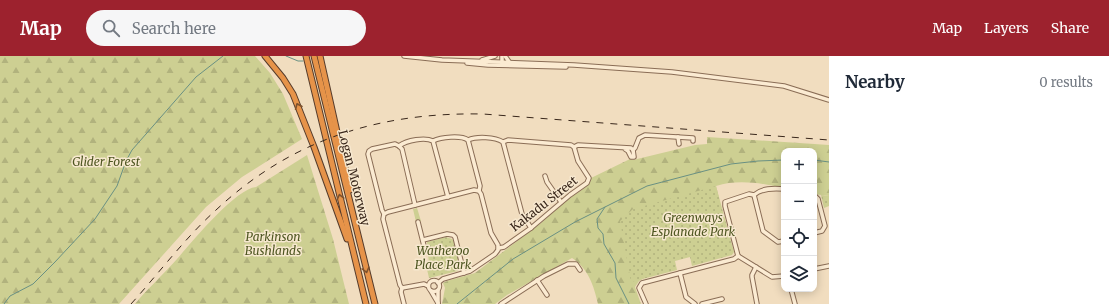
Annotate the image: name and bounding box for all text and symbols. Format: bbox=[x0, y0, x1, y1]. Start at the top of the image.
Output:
search box bbox=[86, 10, 366, 46]
text: Map bbox=[20, 16, 62, 40]
icon: search bbox=[100, 17, 122, 39]
text: Search here bbox=[132, 19, 216, 38]
text: Map bbox=[932, 19, 962, 37]
text: Layers bbox=[984, 19, 1029, 37]
text: Share bbox=[1051, 19, 1089, 37]
text: Nearby bbox=[845, 71, 905, 93]
text: 0 results bbox=[1039, 74, 1093, 91]
one-way arrow bbox=[295, 103, 303, 111]
street label: Logan Motorway bbox=[335, 128, 374, 227]
map controls bbox=[781, 148, 817, 292]
button: + bbox=[781, 148, 817, 184]
park label: Glider Forest bbox=[72, 154, 141, 169]
street label: Kakadu Street bbox=[507, 173, 580, 234]
button: − bbox=[781, 184, 817, 220]
one-way arrow bbox=[336, 194, 345, 201]
park label: Greenways Esplanade Park bbox=[651, 210, 736, 239]
button: locate bbox=[781, 220, 817, 256]
park label: Parkinson Bushlands bbox=[245, 229, 301, 258]
park label: Watheroo Place Park bbox=[415, 243, 472, 272]
button: layers bbox=[781, 256, 817, 292]
one-way arrow bbox=[362, 267, 370, 273]

